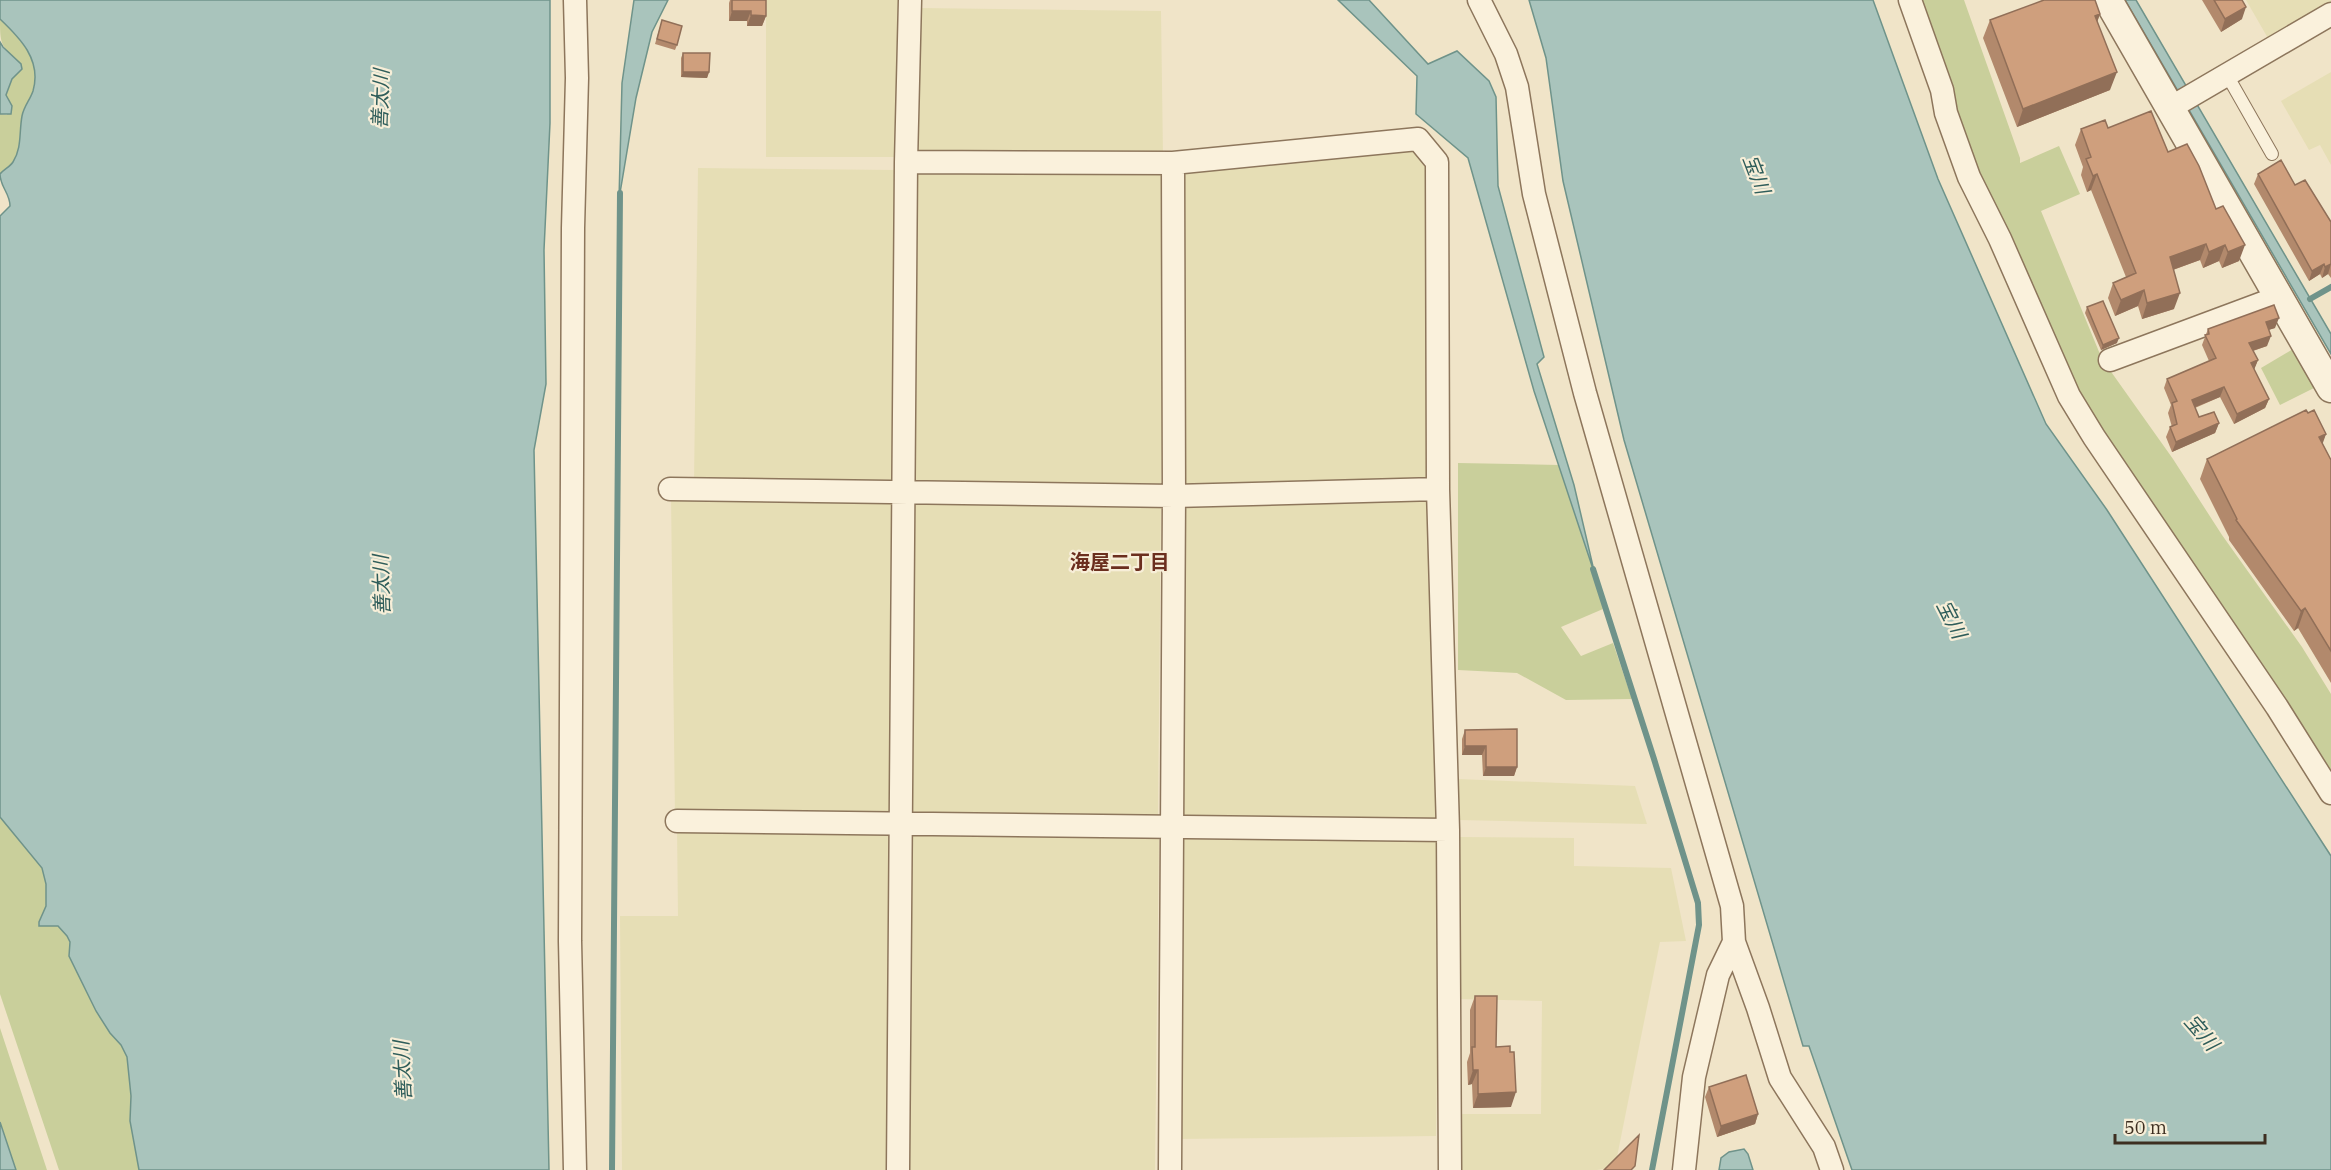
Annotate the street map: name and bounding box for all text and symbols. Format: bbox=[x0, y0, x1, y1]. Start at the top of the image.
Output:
water label: 善太川 bbox=[365, 67, 395, 129]
water label: 宝川 bbox=[1737, 150, 1777, 199]
district label: 海屋二丁目 bbox=[1070, 548, 1170, 575]
water label: 善太川 bbox=[366, 553, 396, 615]
water label: 宝川 bbox=[1931, 595, 1974, 645]
water label: 宝川 bbox=[2179, 1008, 2227, 1057]
water label: 善太川 bbox=[387, 1038, 417, 1102]
scale bar bbox=[2115, 1107, 2265, 1145]
text: 50 m bbox=[2124, 1116, 2167, 1139]

